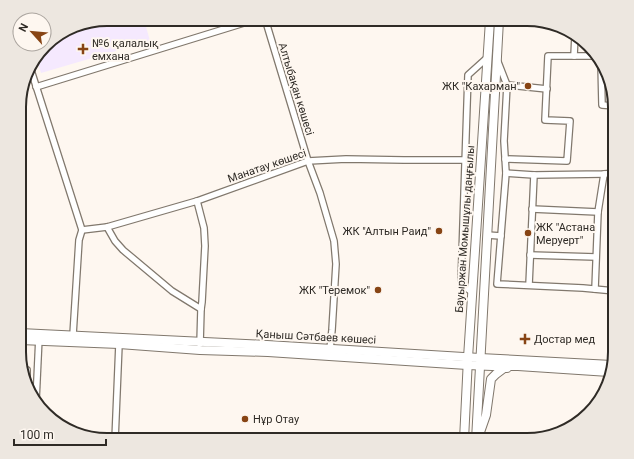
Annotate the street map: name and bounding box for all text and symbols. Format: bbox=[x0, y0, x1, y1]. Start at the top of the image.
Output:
north arrow bbox=[12, 12, 52, 52]
text: N bbox=[16, 21, 31, 34]
place label: №6 қалалық емхана bbox=[92, 37, 159, 63]
street label: Алтыбақан көшесі bbox=[276, 41, 316, 137]
marker: №6 қалалық емхана bbox=[77, 43, 89, 55]
place label: ЖК "Кахарман" bbox=[442, 80, 520, 93]
marker: ЖК "Кахарман" bbox=[523, 81, 533, 91]
street label: Бауыржан Момышұлы даңғылы bbox=[453, 145, 477, 313]
street label: Манатау көшесі bbox=[226, 146, 308, 186]
place label: ЖК "Астана Меруерт" bbox=[536, 221, 595, 247]
place label: ЖК "Алтын Раид" bbox=[342, 225, 431, 238]
marker: ЖК "Алтын Раид" bbox=[434, 226, 444, 236]
marker: ЖК "Астана Меруерт" bbox=[523, 228, 533, 238]
place label: ЖК "Теремок" bbox=[299, 284, 370, 297]
marker: ЖК "Теремок" bbox=[373, 285, 383, 295]
street label: Қаныш Сәтбаев көшесі bbox=[255, 327, 377, 347]
marker: Достар мед bbox=[519, 333, 531, 345]
place label: Достар мед bbox=[534, 333, 595, 346]
place label: Нұр Отау bbox=[253, 413, 300, 426]
marker: Нұр Отау bbox=[240, 414, 250, 424]
scale bar bbox=[14, 421, 106, 447]
text: 100 m bbox=[20, 428, 54, 442]

